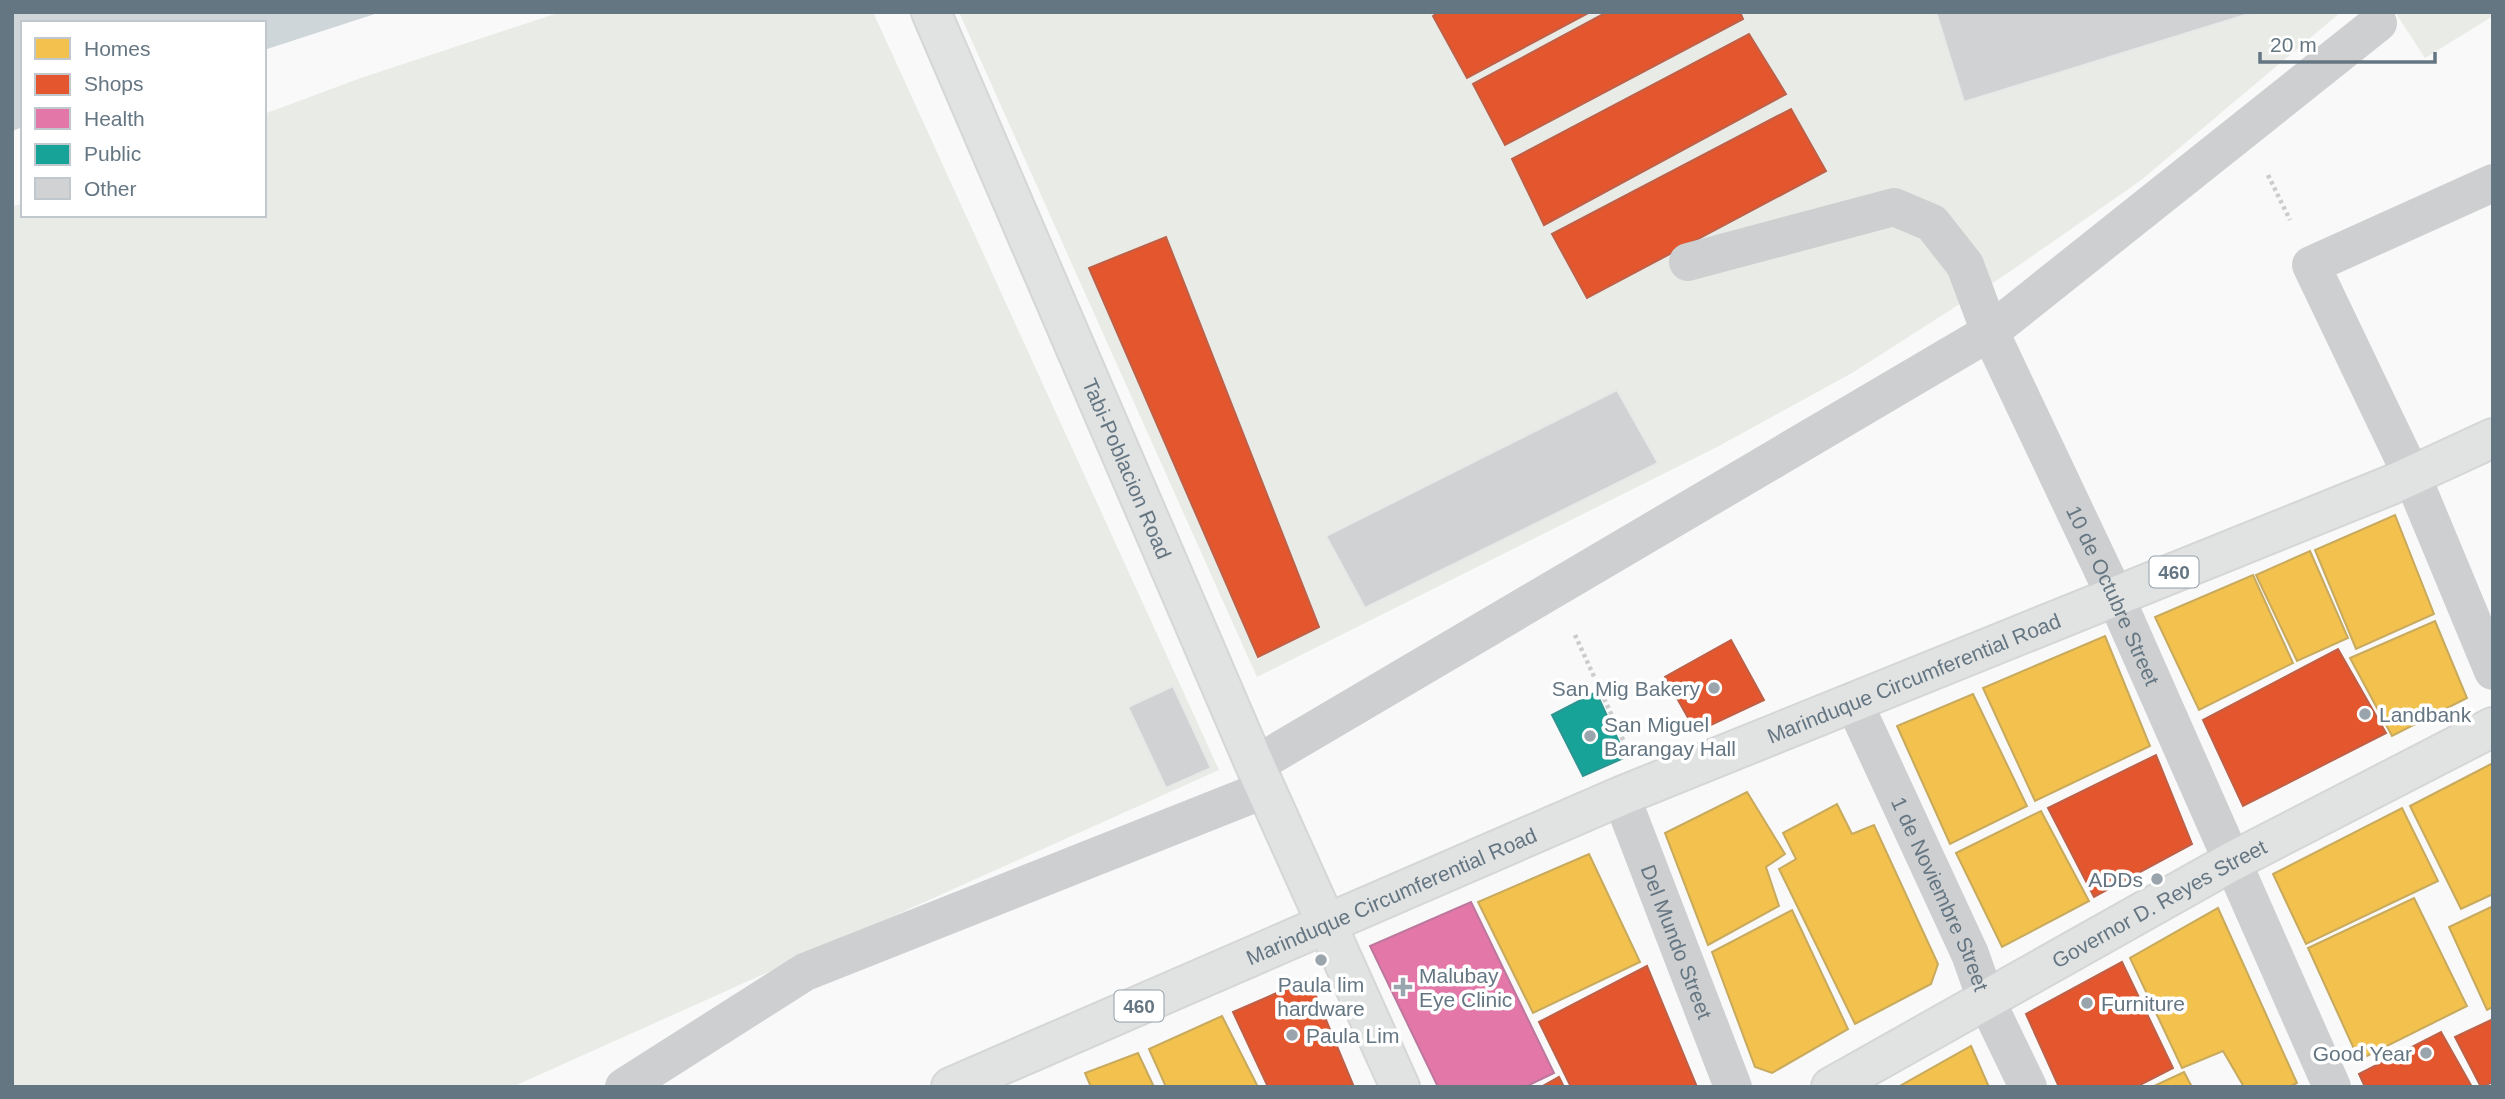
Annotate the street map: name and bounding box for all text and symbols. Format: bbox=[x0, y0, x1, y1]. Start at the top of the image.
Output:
legend bbox=[21, 21, 266, 217]
scale bar bbox=[2260, 21, 2435, 65]
text: 20 m bbox=[2270, 33, 2317, 56]
text: Homes bbox=[84, 37, 151, 60]
text: Shops bbox=[84, 72, 144, 95]
text: Health bbox=[84, 107, 145, 130]
text: Public bbox=[84, 142, 141, 165]
text: Other bbox=[84, 177, 137, 200]
street label: Tabi-Poblacion Road bbox=[1079, 375, 1176, 562]
street label: 10 de Octubre Street bbox=[2062, 502, 2164, 689]
road number: 460 bbox=[2150, 556, 2198, 587]
street label: Marinduque Circumferential Road bbox=[1764, 608, 2064, 747]
place label: San Mig Bakery bbox=[1552, 677, 1700, 700]
marker: San Mig Bakery bbox=[1706, 680, 1722, 696]
place label: Landbank bbox=[2379, 703, 2472, 726]
marker: Landbank bbox=[2357, 706, 2373, 722]
place label: San Miguel Barangay Hall bbox=[1604, 713, 1736, 760]
marker: San Miguel Barangay Hall bbox=[1582, 728, 1598, 744]
street label: 1 de Noviembre Street bbox=[1887, 793, 1994, 994]
street label: Marinduque Circumferential Road bbox=[1243, 823, 1540, 969]
street label: Governor D. Reyes Street bbox=[2048, 834, 2270, 972]
street label: Del Mundo Street bbox=[1637, 861, 1717, 1022]
place label: ADDs bbox=[2088, 868, 2143, 891]
marker: ADDs bbox=[2149, 871, 2165, 887]
marker: Paula lim hardware bbox=[1313, 952, 1329, 968]
place label: Malubay Eye Clinic bbox=[1419, 964, 1512, 1011]
place label: Paula lim hardware bbox=[1277, 973, 1365, 1020]
marker: Malubay Eye Clinic bbox=[1393, 977, 1413, 997]
road number: 460 bbox=[1114, 990, 1164, 1022]
place label: Furniture bbox=[2101, 992, 2185, 1015]
marker: Furniture bbox=[2079, 995, 2095, 1011]
place label: Paula Lim bbox=[1306, 1024, 1399, 1047]
marker: Paula Lim bbox=[1284, 1027, 1300, 1043]
place label: Good Year bbox=[2313, 1042, 2412, 1065]
marker: Good Year bbox=[2418, 1045, 2434, 1061]

